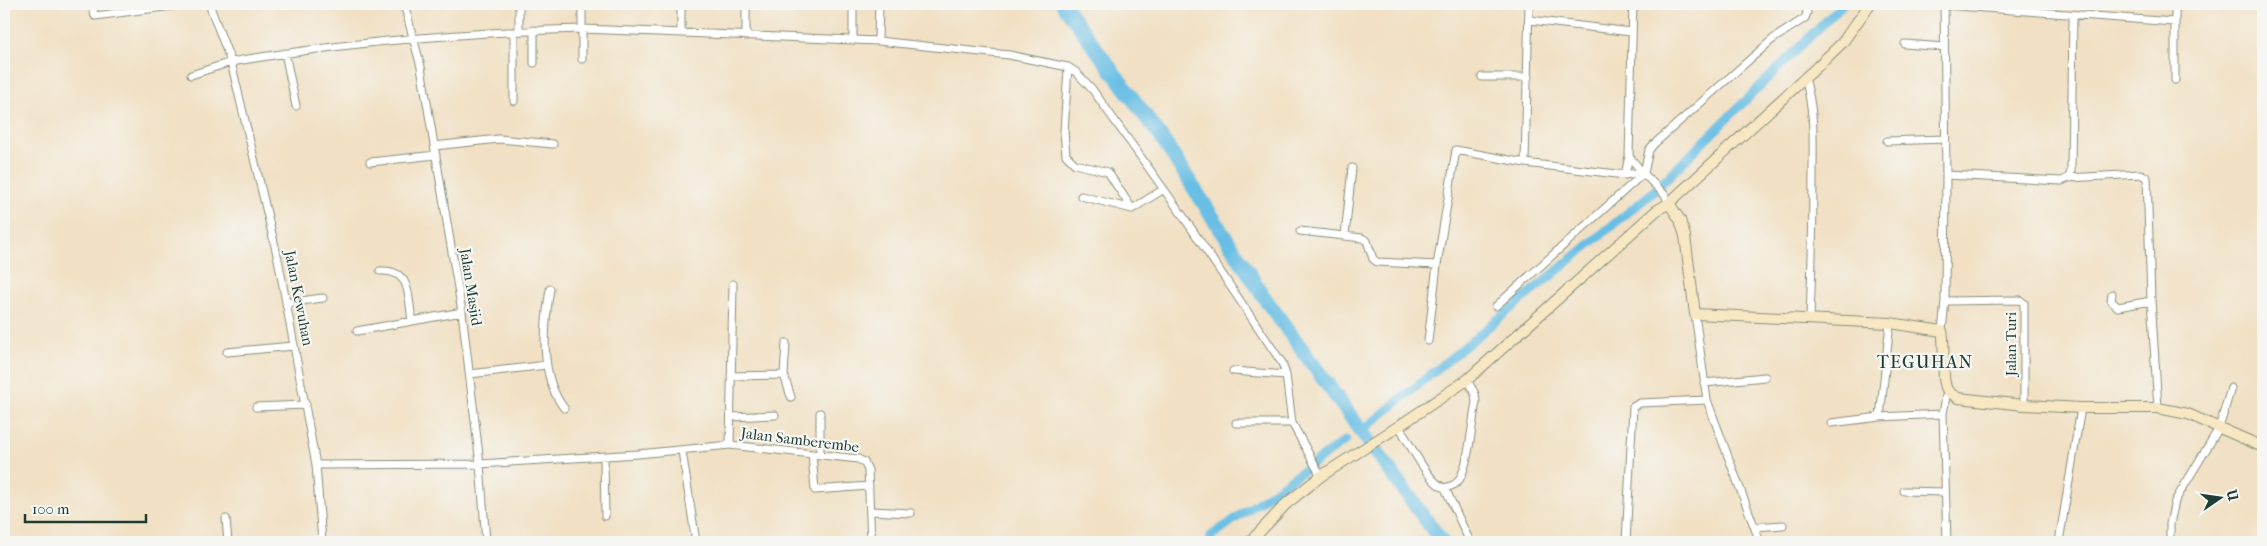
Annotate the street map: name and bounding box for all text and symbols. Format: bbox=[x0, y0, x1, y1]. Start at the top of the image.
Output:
street label: Jalan Masjid bbox=[456, 246, 486, 328]
street label: Jalan Kewuhan bbox=[281, 248, 317, 348]
street label: Jalan Turi bbox=[2002, 311, 2020, 377]
district label: TEGUHAN bbox=[1877, 352, 1973, 373]
street label: Jalan Samberembe bbox=[739, 424, 861, 456]
north arrow bbox=[2194, 474, 2244, 524]
text: U bbox=[2222, 487, 2242, 503]
scale bar bbox=[25, 491, 146, 523]
text: 100 m bbox=[32, 500, 70, 518]

